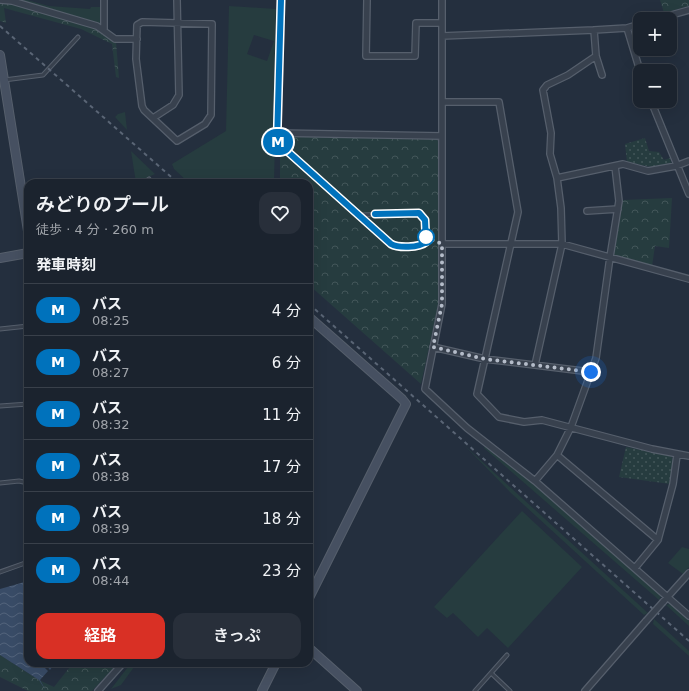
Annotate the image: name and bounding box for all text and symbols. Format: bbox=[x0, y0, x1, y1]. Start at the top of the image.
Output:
map controls bbox=[633, 12, 677, 108]
button: + bbox=[633, 12, 677, 56]
button: − bbox=[633, 64, 677, 108]
line badge: M bbox=[265, 129, 291, 155]
text: M bbox=[271, 134, 285, 150]
button: heart bbox=[259, 192, 301, 234]
text: みどりのプール bbox=[36, 193, 169, 215]
text: 徒歩 · 4 分 · 260 m bbox=[36, 222, 154, 237]
unlabelled marker bbox=[417, 228, 435, 246]
text: 発車時刻 bbox=[36, 256, 96, 274]
text: バス bbox=[92, 295, 122, 313]
text: M bbox=[51, 302, 65, 318]
text: 4 分 bbox=[272, 302, 301, 320]
text: 08:25 bbox=[92, 313, 129, 328]
text: バス bbox=[92, 347, 122, 365]
text: M bbox=[51, 354, 65, 370]
text: 6 分 bbox=[272, 354, 301, 372]
your location bbox=[581, 362, 601, 382]
text: 08:27 bbox=[92, 365, 129, 380]
text: バス bbox=[92, 399, 122, 417]
text: M bbox=[51, 406, 65, 422]
text: 11 分 bbox=[262, 406, 301, 424]
text: 08:32 bbox=[92, 417, 129, 432]
text: バス bbox=[92, 451, 122, 469]
text: M bbox=[51, 458, 65, 474]
text: 17 分 bbox=[262, 458, 301, 476]
text: 08:38 bbox=[92, 469, 129, 484]
text: バス bbox=[92, 503, 122, 521]
text: M bbox=[51, 510, 65, 526]
text: 18 分 bbox=[262, 510, 301, 528]
text: 08:39 bbox=[92, 521, 129, 536]
text: バス bbox=[92, 555, 122, 573]
text: M bbox=[51, 562, 65, 578]
text: 23 分 bbox=[262, 562, 301, 580]
text: 08:44 bbox=[92, 573, 129, 588]
button: 経路 bbox=[36, 613, 165, 659]
button: きっぷ bbox=[173, 613, 301, 659]

